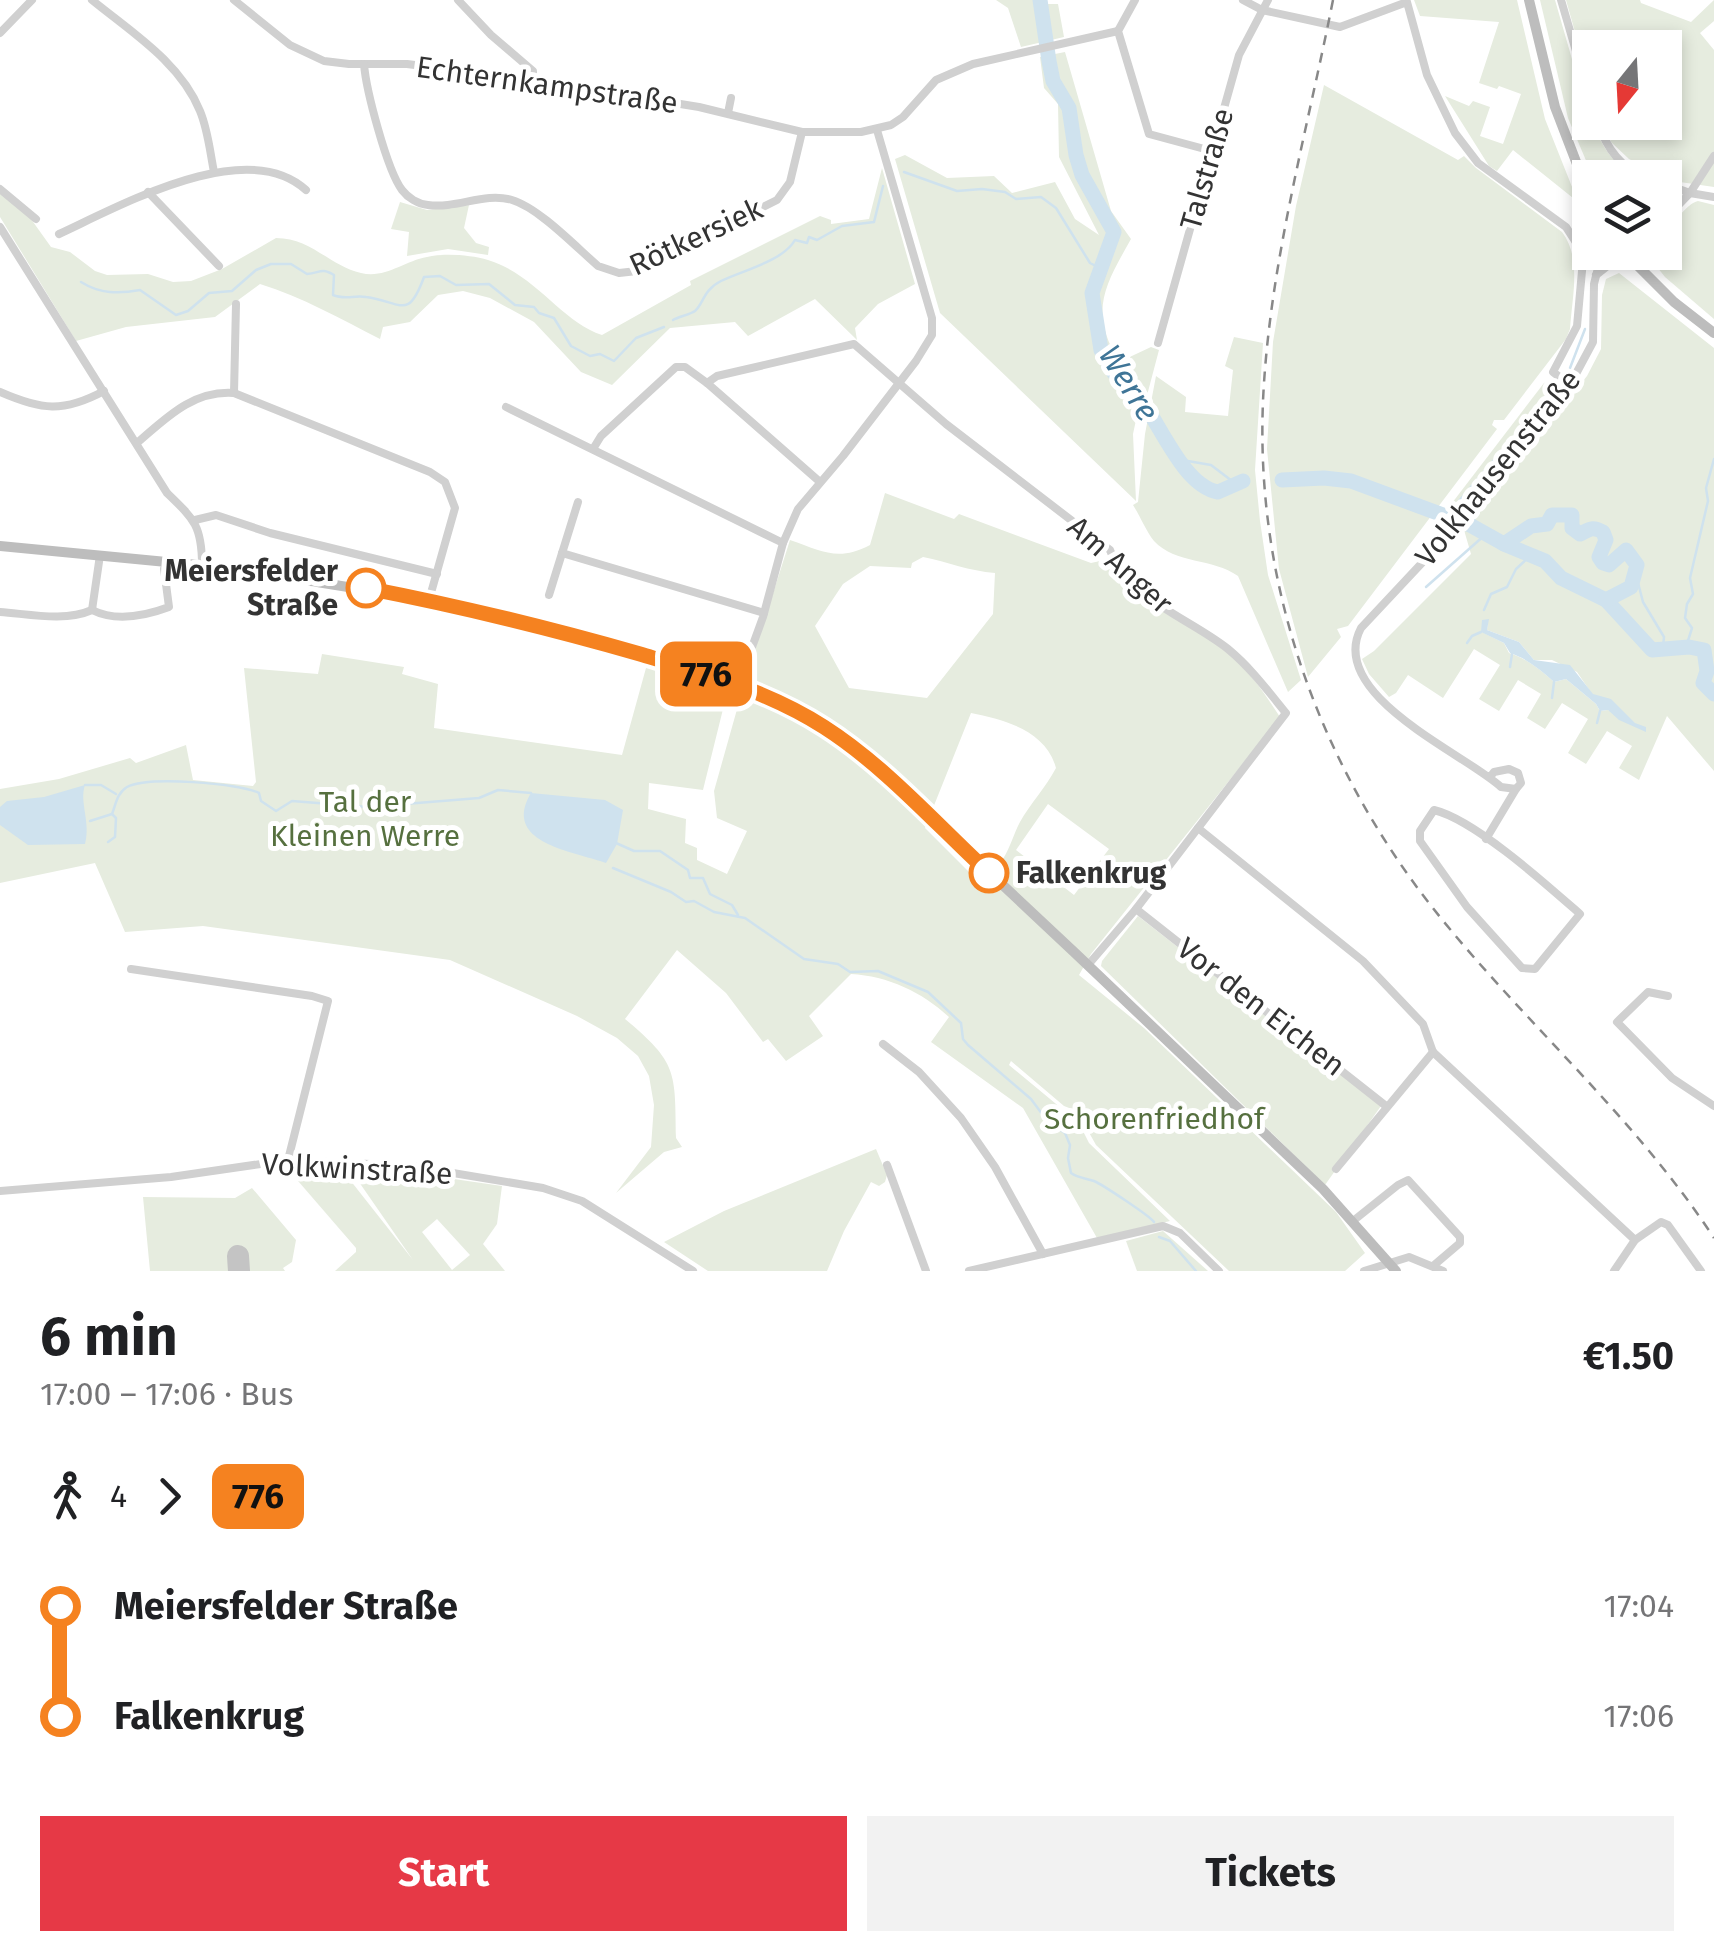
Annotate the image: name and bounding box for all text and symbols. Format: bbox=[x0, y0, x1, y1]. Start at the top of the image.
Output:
north arrow bbox=[1572, 30, 1682, 140]
map controls bbox=[1572, 30, 1682, 270]
street label: Echternkampstraße bbox=[414, 49, 680, 121]
street label: Talstraße bbox=[1173, 104, 1241, 234]
button: layers bbox=[1572, 160, 1682, 270]
street label: Rötkersiek bbox=[624, 190, 769, 283]
water label: Werre bbox=[1091, 338, 1167, 428]
street label: Volkhausenstraße bbox=[1408, 362, 1588, 574]
street label: Am Anger bbox=[1060, 509, 1180, 622]
place label: Meiersfelder Straße bbox=[164, 553, 339, 623]
marker: Meiersfelder Straße bbox=[347, 569, 385, 607]
line badge: 776 bbox=[648, 642, 764, 706]
text: 776 bbox=[680, 653, 732, 695]
park label: Tal der Kleinen Werre bbox=[270, 784, 460, 854]
marker: Falkenkrug bbox=[970, 854, 1008, 892]
place label: Falkenkrug bbox=[1016, 855, 1167, 891]
street label: Vor den Eichen bbox=[1170, 930, 1352, 1084]
park label: Schorenfriedhof bbox=[1044, 1101, 1266, 1137]
street label: Volkwinstraße bbox=[261, 1146, 453, 1192]
text: 6 min bbox=[40, 1304, 178, 1370]
text: €1.50 bbox=[1583, 1333, 1674, 1379]
text: 17:00 – 17:06 · Bus bbox=[40, 1375, 293, 1413]
icon: walk bbox=[40, 1469, 95, 1524]
icon: forward bbox=[142, 1469, 197, 1524]
text: 776 bbox=[232, 1475, 284, 1517]
text: 4 bbox=[110, 1477, 127, 1515]
text: Meiersfelder Straße bbox=[114, 1583, 458, 1629]
text: 17:04 bbox=[1603, 1587, 1674, 1625]
text: Falkenkrug bbox=[114, 1693, 304, 1739]
text: 17:06 bbox=[1603, 1697, 1674, 1735]
button: Start bbox=[40, 1816, 847, 1931]
button: Tickets bbox=[867, 1816, 1674, 1931]

